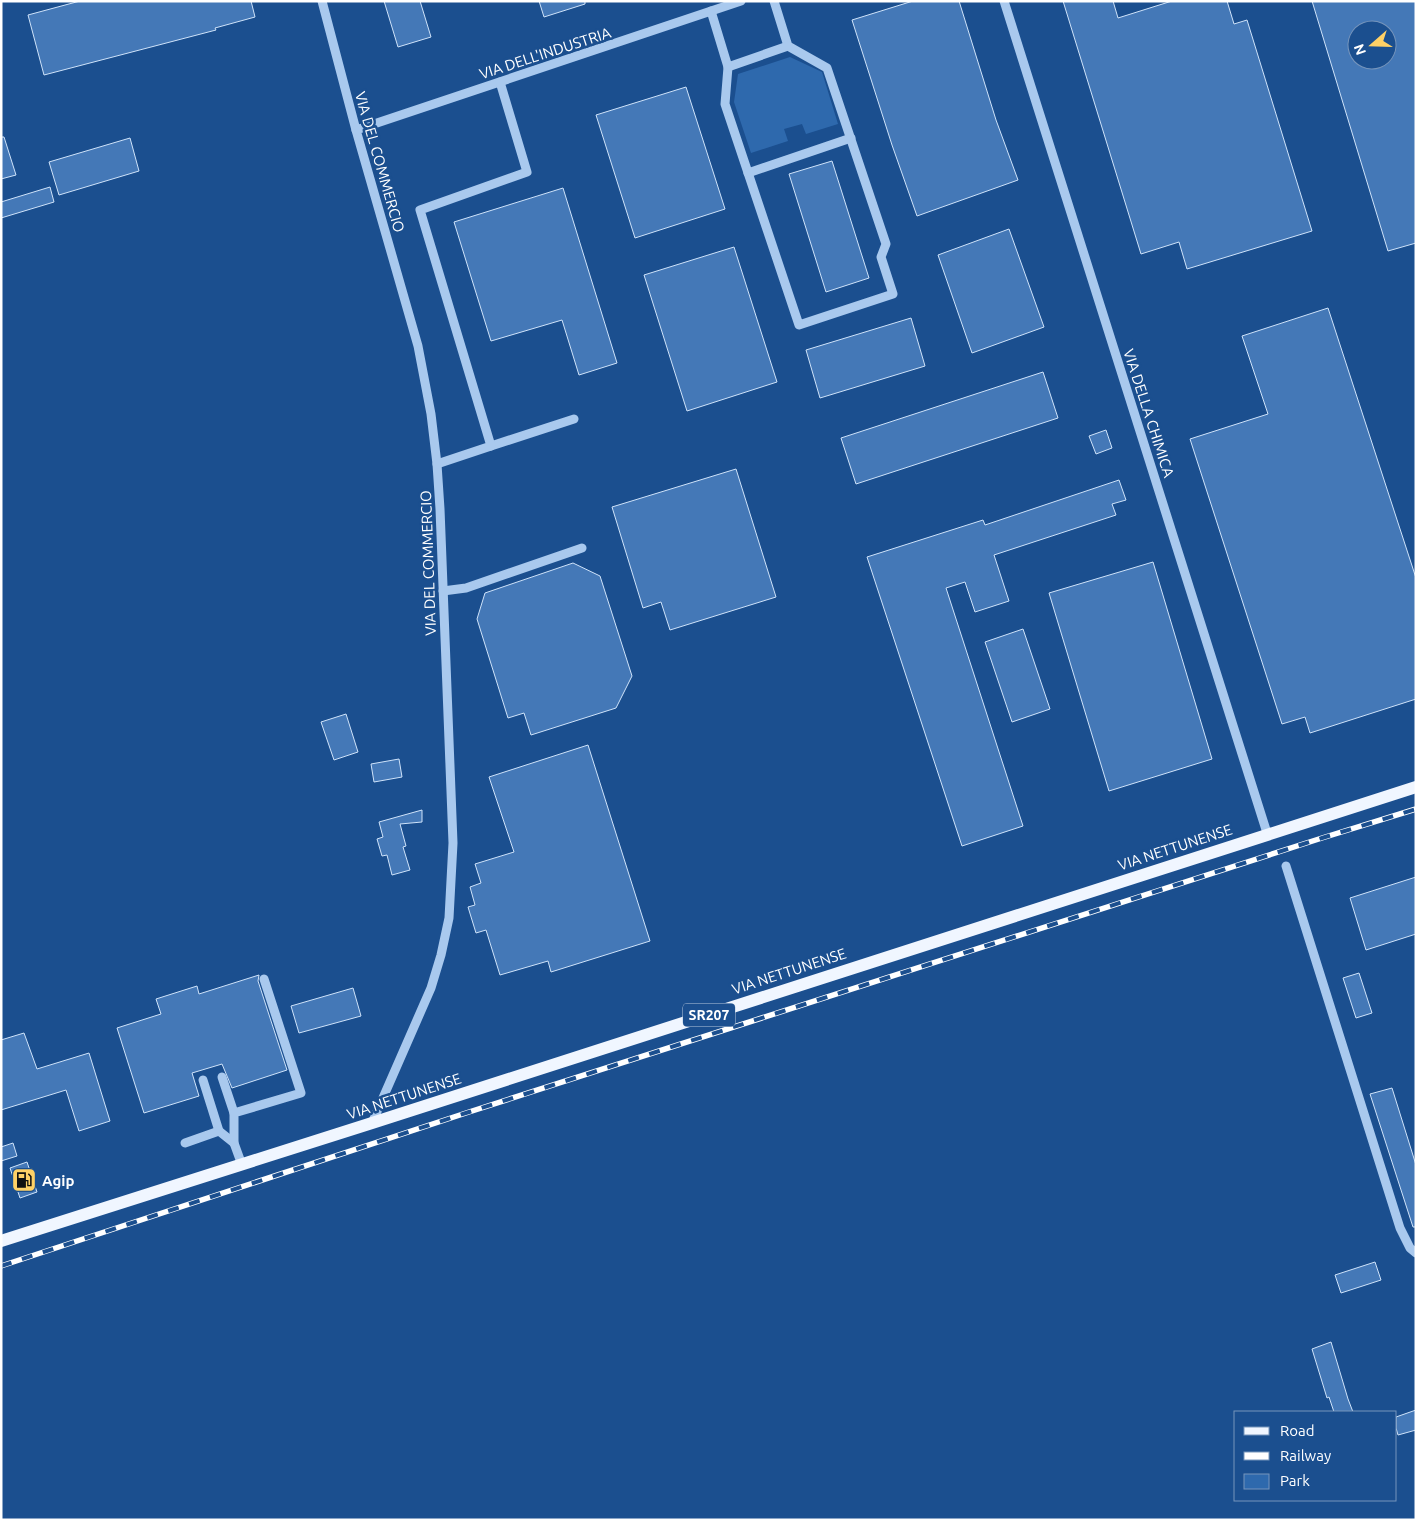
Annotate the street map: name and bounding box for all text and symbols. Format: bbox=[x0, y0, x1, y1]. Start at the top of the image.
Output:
north arrow bbox=[1347, 20, 1397, 70]
street label: VIA DELL'INDUSTRIA bbox=[477, 24, 613, 82]
text: N bbox=[1350, 42, 1369, 57]
street label: VIA DEL COMMERCIO bbox=[352, 90, 408, 234]
street label: VIA DELLA CHIMICA bbox=[1120, 347, 1178, 480]
street label: VIA DEL COMMERCIO bbox=[417, 490, 439, 636]
street label: VIA NETTUNENSE bbox=[1116, 821, 1234, 873]
street label: VIA NETTUNENSE bbox=[730, 945, 848, 997]
road number: SR207 bbox=[683, 1004, 735, 1026]
street label: VIA NETTUNENSE bbox=[345, 1070, 463, 1122]
fuel station icon: Agip bbox=[11, 1167, 37, 1193]
place label: Agip bbox=[42, 1172, 74, 1189]
legend bbox=[1234, 1411, 1397, 1501]
text: Road bbox=[1280, 1422, 1315, 1439]
text: Railway bbox=[1280, 1447, 1331, 1464]
text: Park bbox=[1280, 1472, 1310, 1489]

